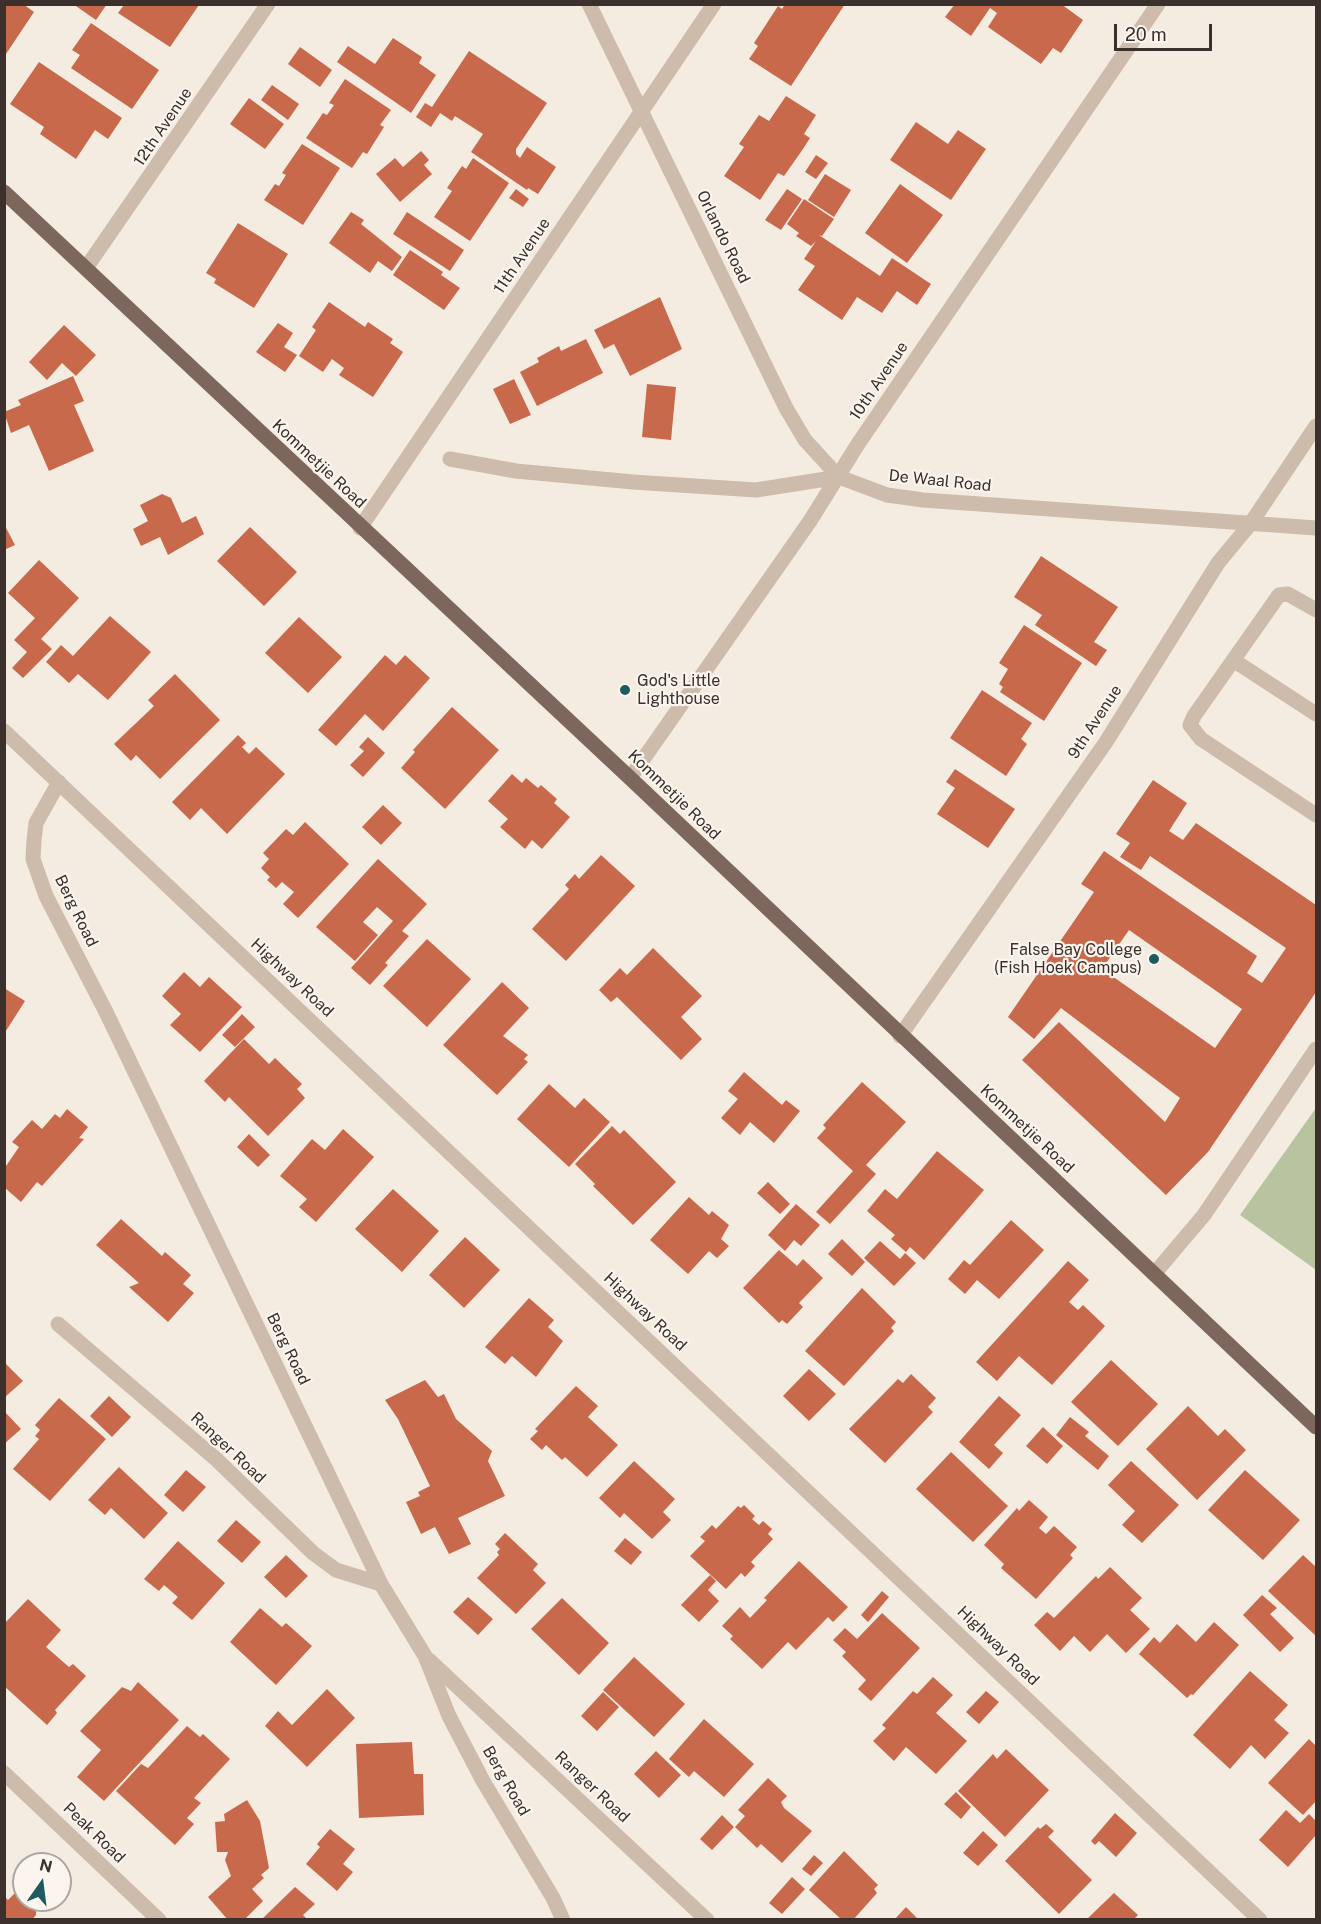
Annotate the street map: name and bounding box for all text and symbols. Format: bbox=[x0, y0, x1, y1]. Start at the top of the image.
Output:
scale bar bbox=[1117, 12, 1214, 50]
text: 20 m bbox=[1125, 24, 1167, 45]
street label: 12th Avenue bbox=[130, 84, 196, 170]
street label: Orlando Road bbox=[692, 187, 754, 287]
street label: 11th Avenue bbox=[490, 214, 554, 298]
street label: 10th Avenue bbox=[846, 338, 912, 424]
street label: Kommetjie Road bbox=[268, 416, 370, 512]
street label: De Waal Road bbox=[888, 466, 992, 496]
place label: God's Little Lighthouse bbox=[637, 671, 720, 709]
street label: 9th Avenue bbox=[1064, 681, 1126, 763]
marker: God's Little Lighthouse bbox=[618, 683, 632, 697]
street label: Kommetjie Road bbox=[624, 746, 724, 844]
street label: Berg Road bbox=[50, 872, 102, 950]
street label: Highway Road bbox=[247, 935, 337, 1021]
place label: False Bay College (Fish Hoek Campus) bbox=[994, 940, 1142, 978]
marker: False Bay College (Fish Hoek Campus) bbox=[1147, 952, 1161, 966]
street label: Kommetjie Road bbox=[976, 1081, 1078, 1177]
street label: Highway Road bbox=[600, 1269, 690, 1355]
street label: Berg Road bbox=[262, 1310, 314, 1388]
street label: Ranger Road bbox=[187, 1408, 269, 1488]
street label: Highway Road bbox=[953, 1602, 1043, 1690]
street label: Berg Road bbox=[478, 1743, 534, 1819]
street label: Ranger Road bbox=[551, 1747, 633, 1827]
street label: Peak Road bbox=[59, 1799, 129, 1867]
north arrow bbox=[12, 1852, 72, 1912]
text: N bbox=[38, 1855, 54, 1877]

